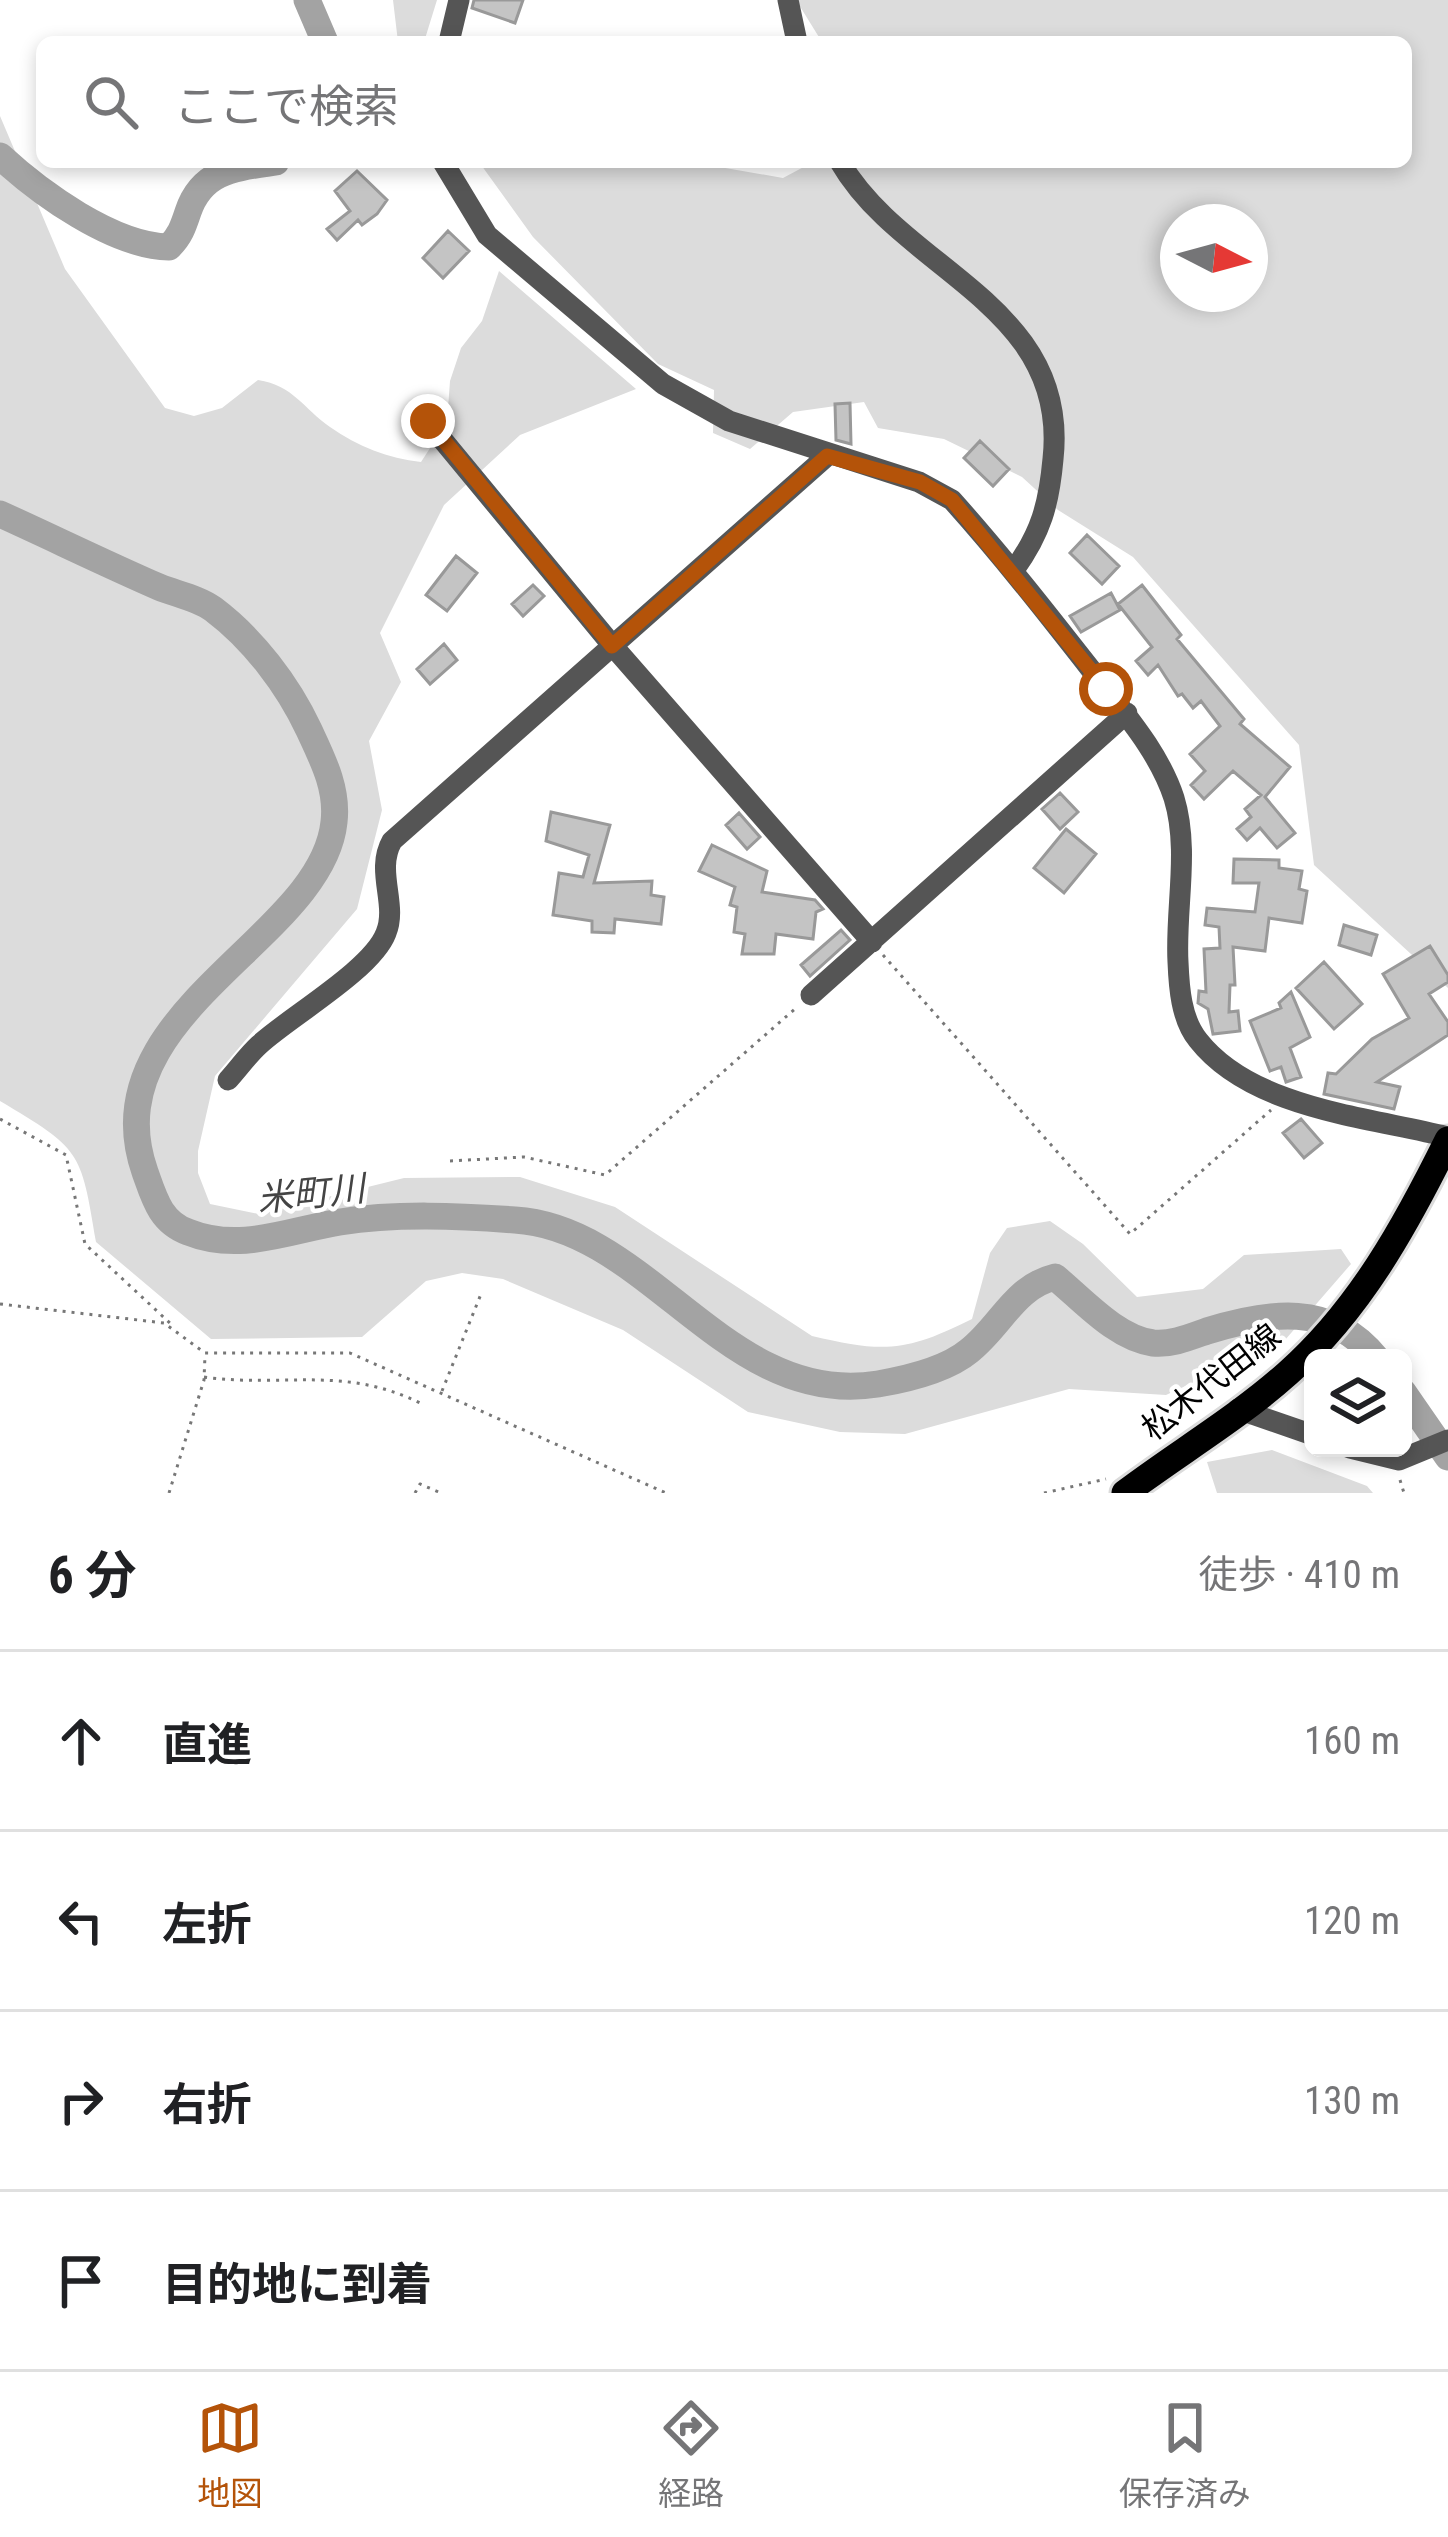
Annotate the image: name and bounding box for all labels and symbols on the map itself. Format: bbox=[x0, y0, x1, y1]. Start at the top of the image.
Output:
north arrow bbox=[1160, 204, 1268, 312]
route end bbox=[401, 394, 455, 448]
route start bbox=[1079, 662, 1133, 716]
water label: 米町川 bbox=[255, 1167, 371, 1221]
street label: 松木代田線 bbox=[1134, 1316, 1288, 1448]

